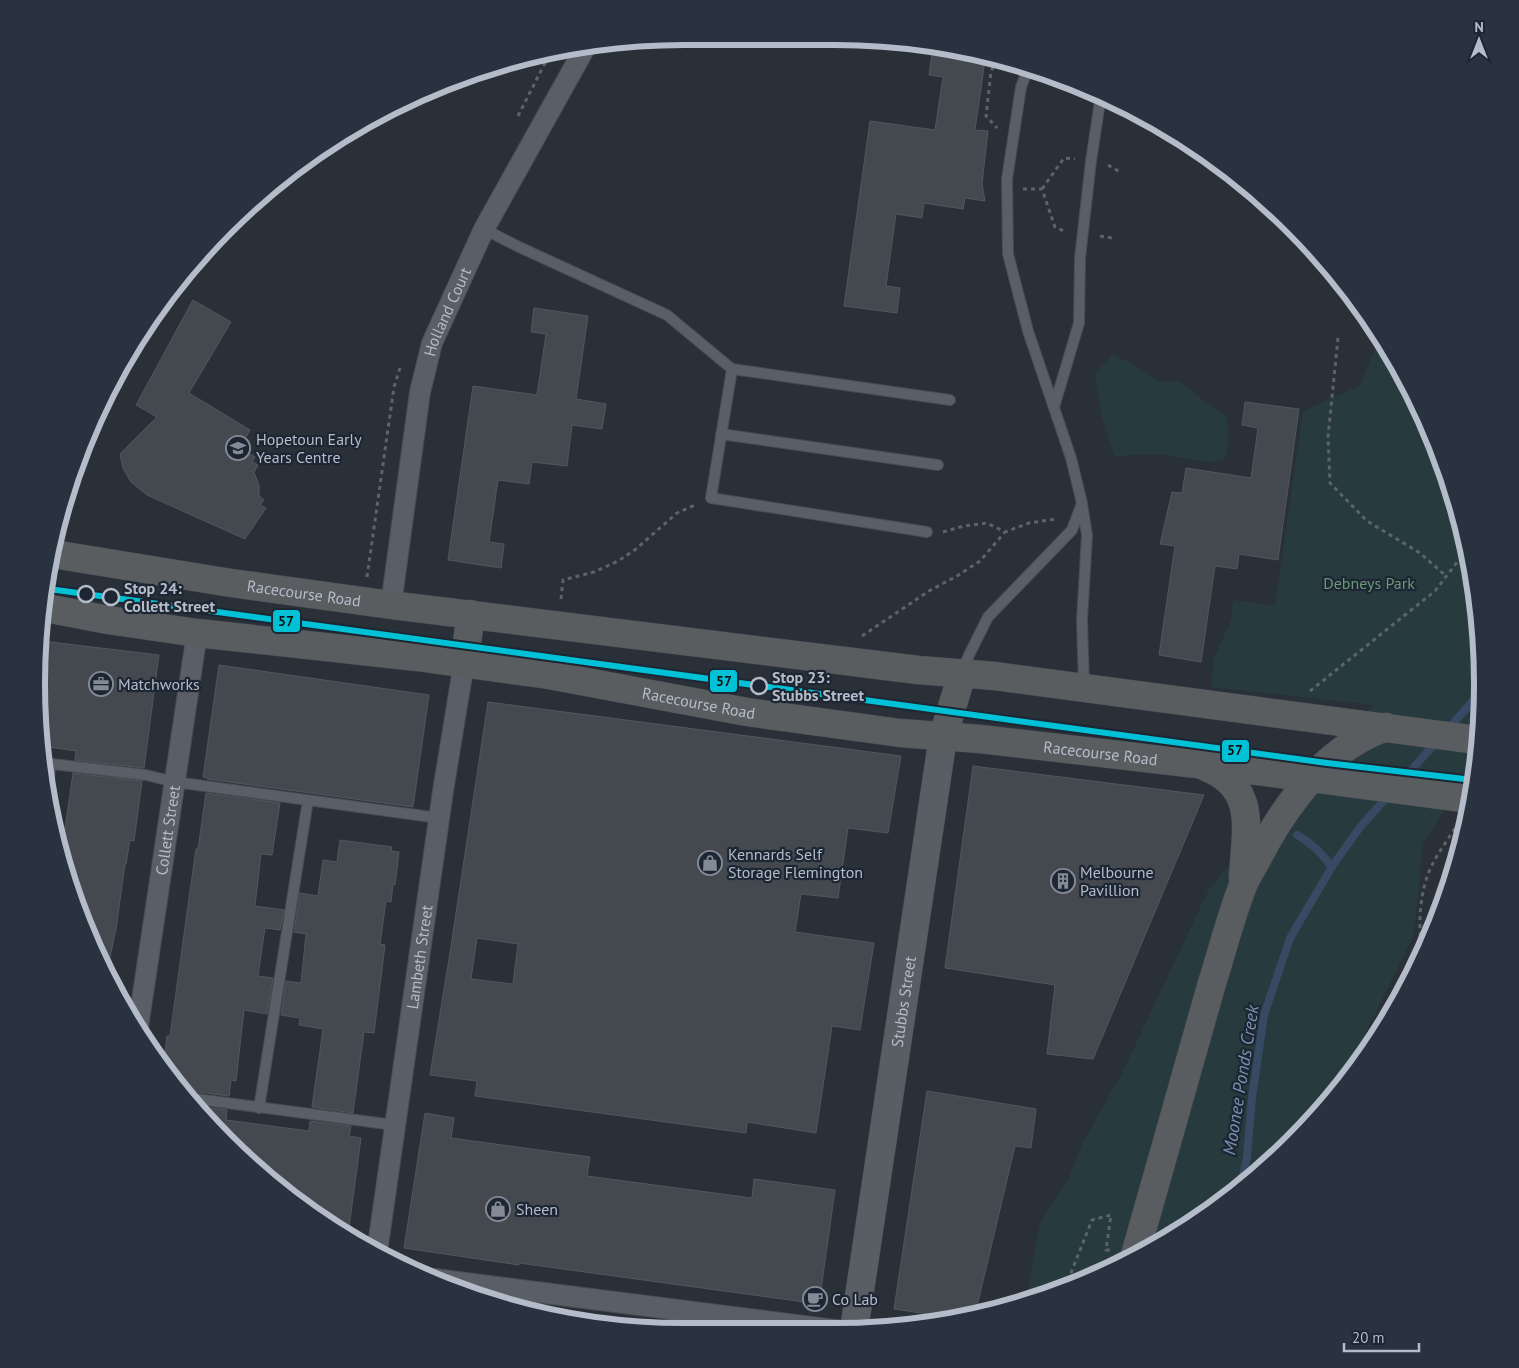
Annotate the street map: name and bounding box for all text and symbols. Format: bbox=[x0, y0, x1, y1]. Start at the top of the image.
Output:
north arrow bbox=[1454, 15, 1504, 65]
text: N bbox=[1474, 18, 1484, 36]
street label: Holland Court bbox=[419, 263, 475, 358]
place label: Hopetoun Early Years Centre bbox=[256, 429, 362, 467]
school or university icon: Hopetoun Early Years Centre bbox=[225, 435, 251, 461]
park label: Debneys Park bbox=[1323, 573, 1415, 593]
street label: Racecourse Road bbox=[246, 575, 362, 611]
place label: Stop 24: Collett Street bbox=[124, 578, 215, 616]
unlabelled marker bbox=[77, 585, 95, 603]
marker: Stop 24: Collett Street bbox=[102, 588, 120, 606]
line badge: 57 bbox=[272, 609, 301, 633]
text: 57 bbox=[278, 612, 294, 630]
place label: Stop 23: Stubbs Street bbox=[772, 667, 864, 705]
line badge: 57 bbox=[709, 669, 738, 693]
office icon: Matchworks bbox=[88, 671, 114, 697]
text: 57 bbox=[716, 672, 732, 690]
place label: Matchworks bbox=[118, 674, 200, 694]
marker: Stop 23: Stubbs Street bbox=[750, 677, 768, 695]
street label: Racecourse Road bbox=[641, 683, 757, 723]
street label: Racecourse Road bbox=[1042, 736, 1159, 769]
line badge: 57 bbox=[1221, 739, 1250, 763]
text: 57 bbox=[1227, 741, 1243, 759]
street label: Collett Street bbox=[151, 783, 184, 877]
place label: Kennards Self Storage Flemington bbox=[728, 844, 863, 882]
shop icon: Kennards Self Storage Flemington bbox=[697, 850, 723, 876]
place label: Melbourne Pavillion bbox=[1080, 862, 1154, 900]
building icon: Melbourne Pavillion bbox=[1050, 868, 1076, 894]
street label: Lambeth Street bbox=[402, 903, 437, 1010]
street label: Stubbs Street bbox=[887, 954, 920, 1049]
water label: Moonee Ponds Creek bbox=[1217, 1003, 1264, 1156]
shop icon: Sheen bbox=[485, 1196, 511, 1222]
place label: Sheen bbox=[516, 1199, 558, 1219]
cafe icon: Co Lab bbox=[802, 1286, 828, 1312]
place label: Co Lab bbox=[832, 1289, 878, 1309]
scale bar bbox=[1344, 1320, 1419, 1352]
text: 20 m bbox=[1352, 1328, 1385, 1347]

